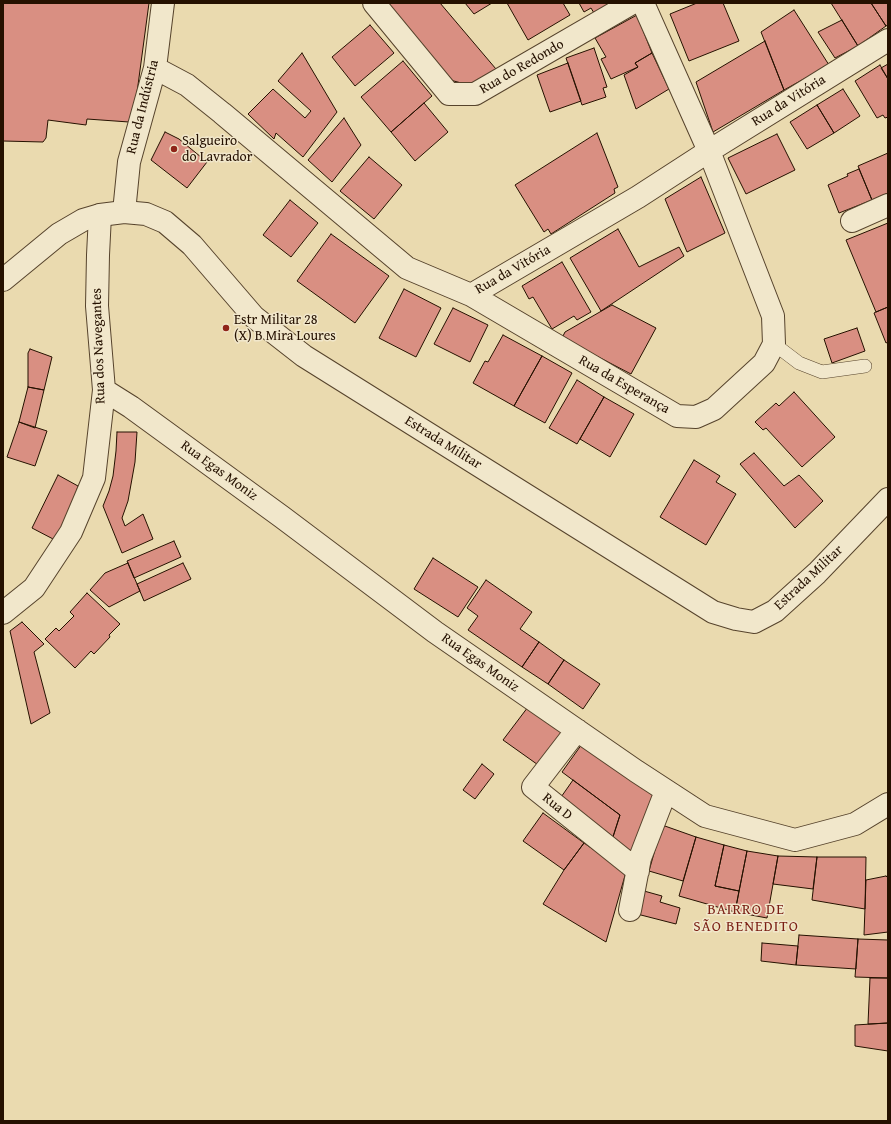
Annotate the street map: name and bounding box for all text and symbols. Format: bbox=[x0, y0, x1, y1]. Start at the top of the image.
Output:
street label: Rua do Redondo bbox=[477, 36, 567, 98]
street label: Rua da Indústria bbox=[123, 58, 163, 156]
street label: Rua da Vitória bbox=[749, 72, 829, 130]
place label: Salgueiro do Lavrador bbox=[182, 133, 253, 166]
marker: Salgueiro do Lavrador bbox=[169, 144, 179, 154]
street label: Rua da Vitória bbox=[472, 242, 554, 298]
street label: Rua dos Navegantes bbox=[89, 288, 109, 404]
place label: Estr Militar 28 (X) B Mira Loures bbox=[234, 312, 336, 344]
marker: Estr Militar 28 (X) B Mira Loures bbox=[221, 323, 231, 333]
street label: Rua da Esperança bbox=[576, 352, 672, 418]
street label: Estrada Militar bbox=[401, 413, 485, 473]
street label: Rua Egas Moniz bbox=[177, 437, 261, 505]
street label: Estrada Militar bbox=[771, 542, 847, 614]
street label: Rua Egas Moniz bbox=[438, 630, 522, 696]
street label: Rua D bbox=[539, 790, 575, 824]
district label: BAIRRO DE SÃO BENEDITO bbox=[693, 901, 799, 936]

